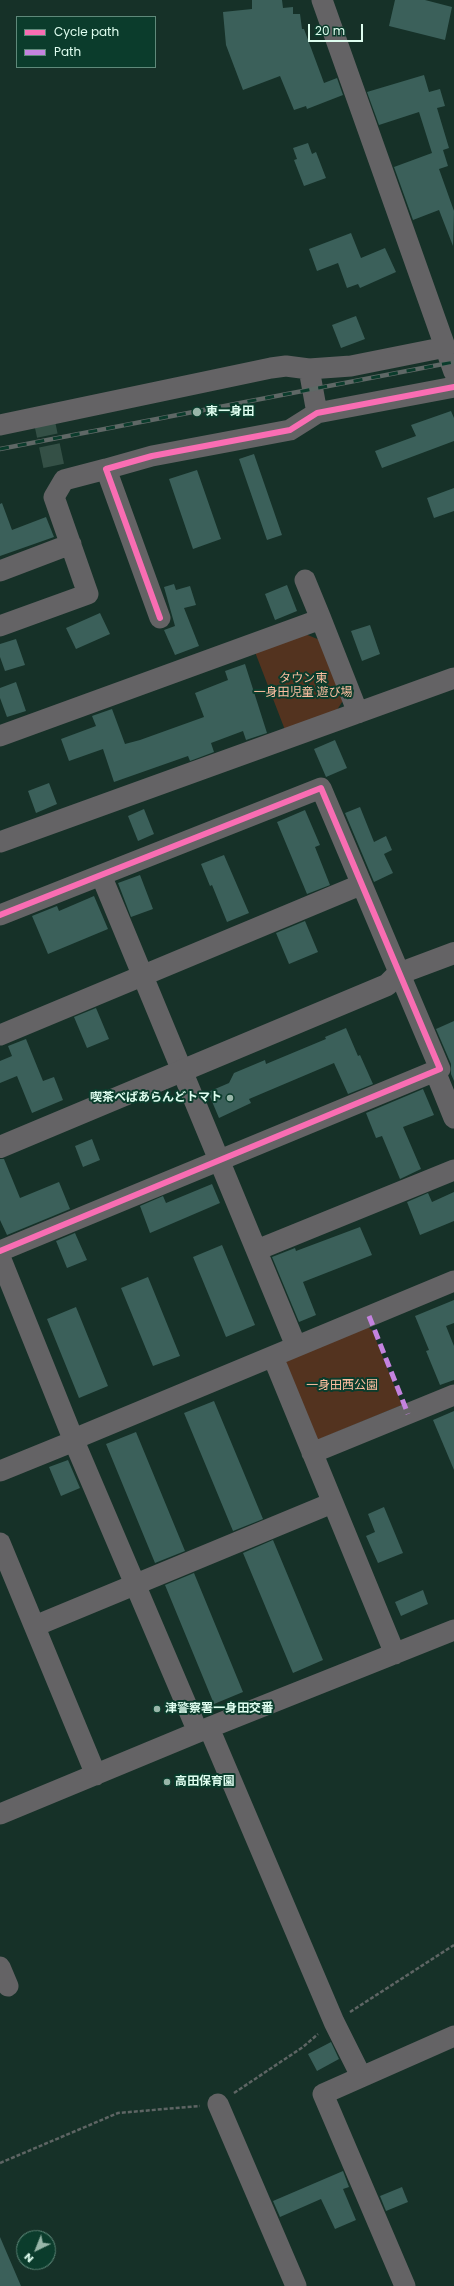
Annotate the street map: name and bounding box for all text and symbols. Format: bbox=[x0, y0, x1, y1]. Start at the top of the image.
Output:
legend bbox=[16, 16, 156, 68]
scale bar bbox=[310, 16, 365, 42]
text: 20 m bbox=[315, 22, 345, 39]
text: Cycle path bbox=[54, 23, 119, 40]
text: Path bbox=[54, 43, 81, 60]
place label: 東一身田 bbox=[206, 405, 254, 419]
marker: 東一身田 bbox=[191, 406, 203, 418]
park label: タウン東 一身田児童 遊び場 bbox=[253, 672, 353, 700]
place label: 喫茶べぱあらんどトマト bbox=[90, 1091, 222, 1105]
marker: 喫茶べぱあらんどトマト bbox=[225, 1093, 235, 1103]
park label: 一身田西公園 bbox=[306, 1379, 378, 1393]
place label: 津警察署一身田交番 bbox=[165, 1702, 273, 1716]
marker: 津警察署一身田交番 bbox=[152, 1704, 162, 1714]
place label: 高田保育園 bbox=[175, 1775, 235, 1789]
marker: 高田保育園 bbox=[162, 1777, 172, 1787]
north arrow bbox=[16, 2230, 56, 2270]
text: N bbox=[20, 2249, 37, 2267]

